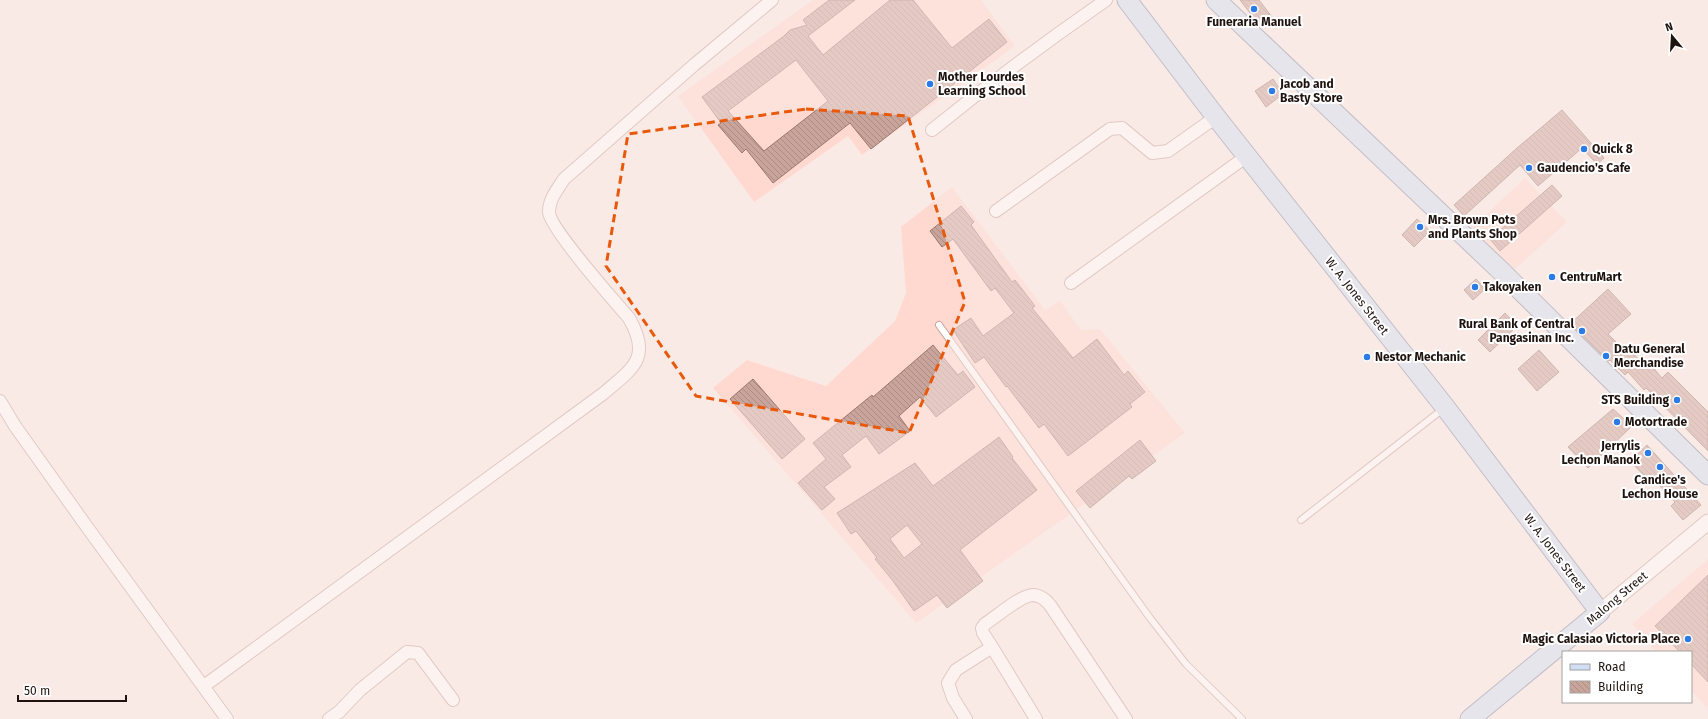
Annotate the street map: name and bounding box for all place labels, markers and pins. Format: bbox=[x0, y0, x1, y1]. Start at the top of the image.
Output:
marker: Funeraria Manuel bbox=[1249, 4, 1259, 14]
place label: Funeraria Manuel bbox=[1207, 15, 1302, 29]
place label: Mother Lourdes Learning School bbox=[938, 70, 1026, 98]
place label: Jacob and Basty Store bbox=[1279, 77, 1343, 105]
marker: Mother Lourdes Learning School bbox=[925, 79, 935, 89]
marker: Jacob and Basty Store bbox=[1267, 86, 1277, 96]
place label: Quick 8 bbox=[1592, 142, 1633, 156]
marker: Quick 8 bbox=[1579, 144, 1589, 154]
place label: Gaudencio's Cafe bbox=[1537, 161, 1631, 175]
marker: Gaudencio's Cafe bbox=[1524, 163, 1534, 173]
place label: Mrs. Brown Pots and Plants Shop bbox=[1428, 213, 1517, 241]
marker: Mrs. Brown Pots and Plants Shop bbox=[1415, 222, 1425, 232]
place label: CentruMart bbox=[1560, 270, 1622, 284]
marker: CentruMart bbox=[1547, 272, 1557, 282]
place label: Takoyaken bbox=[1483, 280, 1541, 294]
marker: Takoyaken bbox=[1470, 282, 1480, 292]
place label: Rural Bank of Central Pangasinan Inc. bbox=[1459, 317, 1574, 345]
marker: Rural Bank of Central Pangasinan Inc. bbox=[1577, 326, 1587, 336]
place label: Datu General Merchandise bbox=[1614, 342, 1685, 370]
place label: Nestor Mechanic bbox=[1375, 350, 1466, 364]
marker: Datu General Merchandise bbox=[1601, 351, 1611, 361]
marker: Nestor Mechanic bbox=[1362, 352, 1372, 362]
place label: STS Building bbox=[1601, 393, 1669, 407]
marker: STS Building bbox=[1672, 395, 1682, 405]
place label: Motortrade bbox=[1625, 415, 1687, 429]
marker: Motortrade bbox=[1612, 417, 1622, 427]
place label: Jerrylis Lechon Manok bbox=[1562, 439, 1640, 467]
marker: Jerrylis Lechon Manok bbox=[1643, 448, 1653, 458]
marker: Candice's Lechon House bbox=[1655, 462, 1665, 472]
place label: Candice's Lechon House bbox=[1622, 473, 1698, 501]
place label: Magic Calasiao Victoria Place bbox=[1522, 632, 1680, 646]
marker: Magic Calasiao Victoria Place bbox=[1683, 634, 1693, 644]

